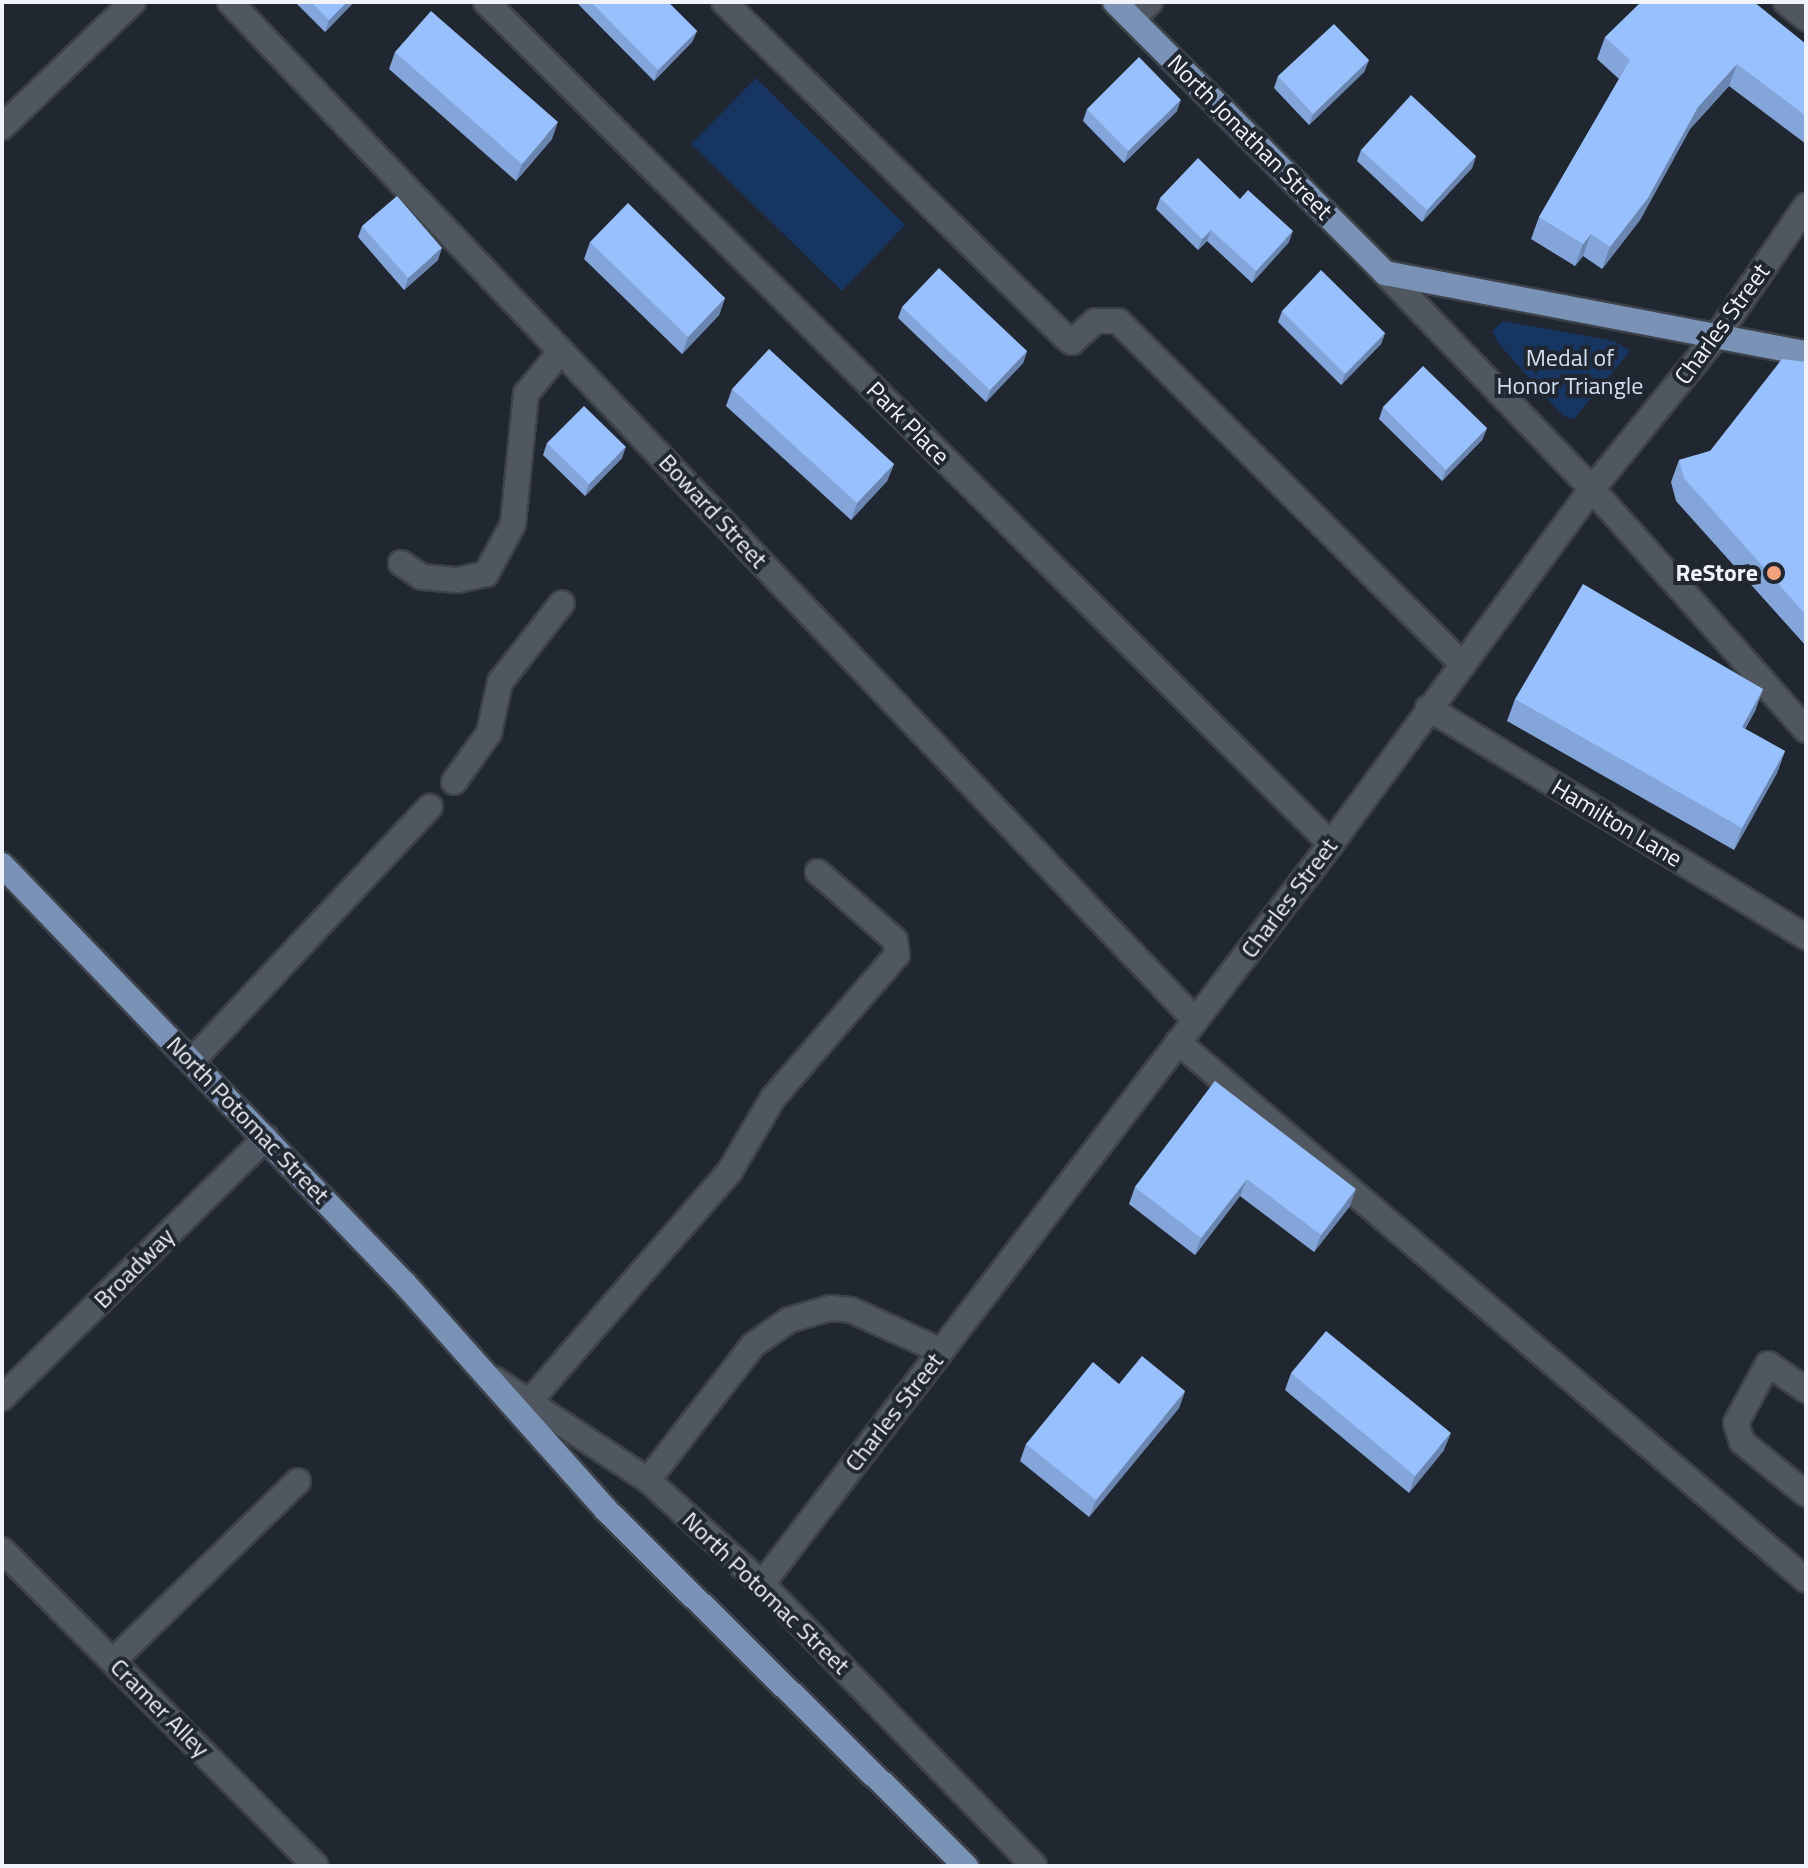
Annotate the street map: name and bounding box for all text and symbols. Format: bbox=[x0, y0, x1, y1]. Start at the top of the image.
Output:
street label: North Jonathan Street bbox=[1162, 49, 1338, 225]
street label: Charles Street bbox=[1669, 258, 1775, 390]
park label: Medal of Honor Triangle bbox=[1497, 344, 1643, 400]
street label: Park Place bbox=[861, 376, 955, 470]
street label: Boward Street bbox=[653, 448, 773, 574]
place label: ReStore bbox=[1675, 559, 1758, 587]
marker: ReStore bbox=[1765, 564, 1783, 582]
street label: Hamilton Lane bbox=[1547, 773, 1687, 873]
street label: Charles Street bbox=[1235, 833, 1343, 963]
street label: North Potomac Street bbox=[161, 1030, 335, 1210]
street label: Broadway bbox=[88, 1222, 180, 1314]
street label: Charles Street bbox=[839, 1347, 949, 1477]
street label: North Potomac Street bbox=[676, 1506, 856, 1680]
street label: Cramer Alley bbox=[105, 1653, 215, 1763]

